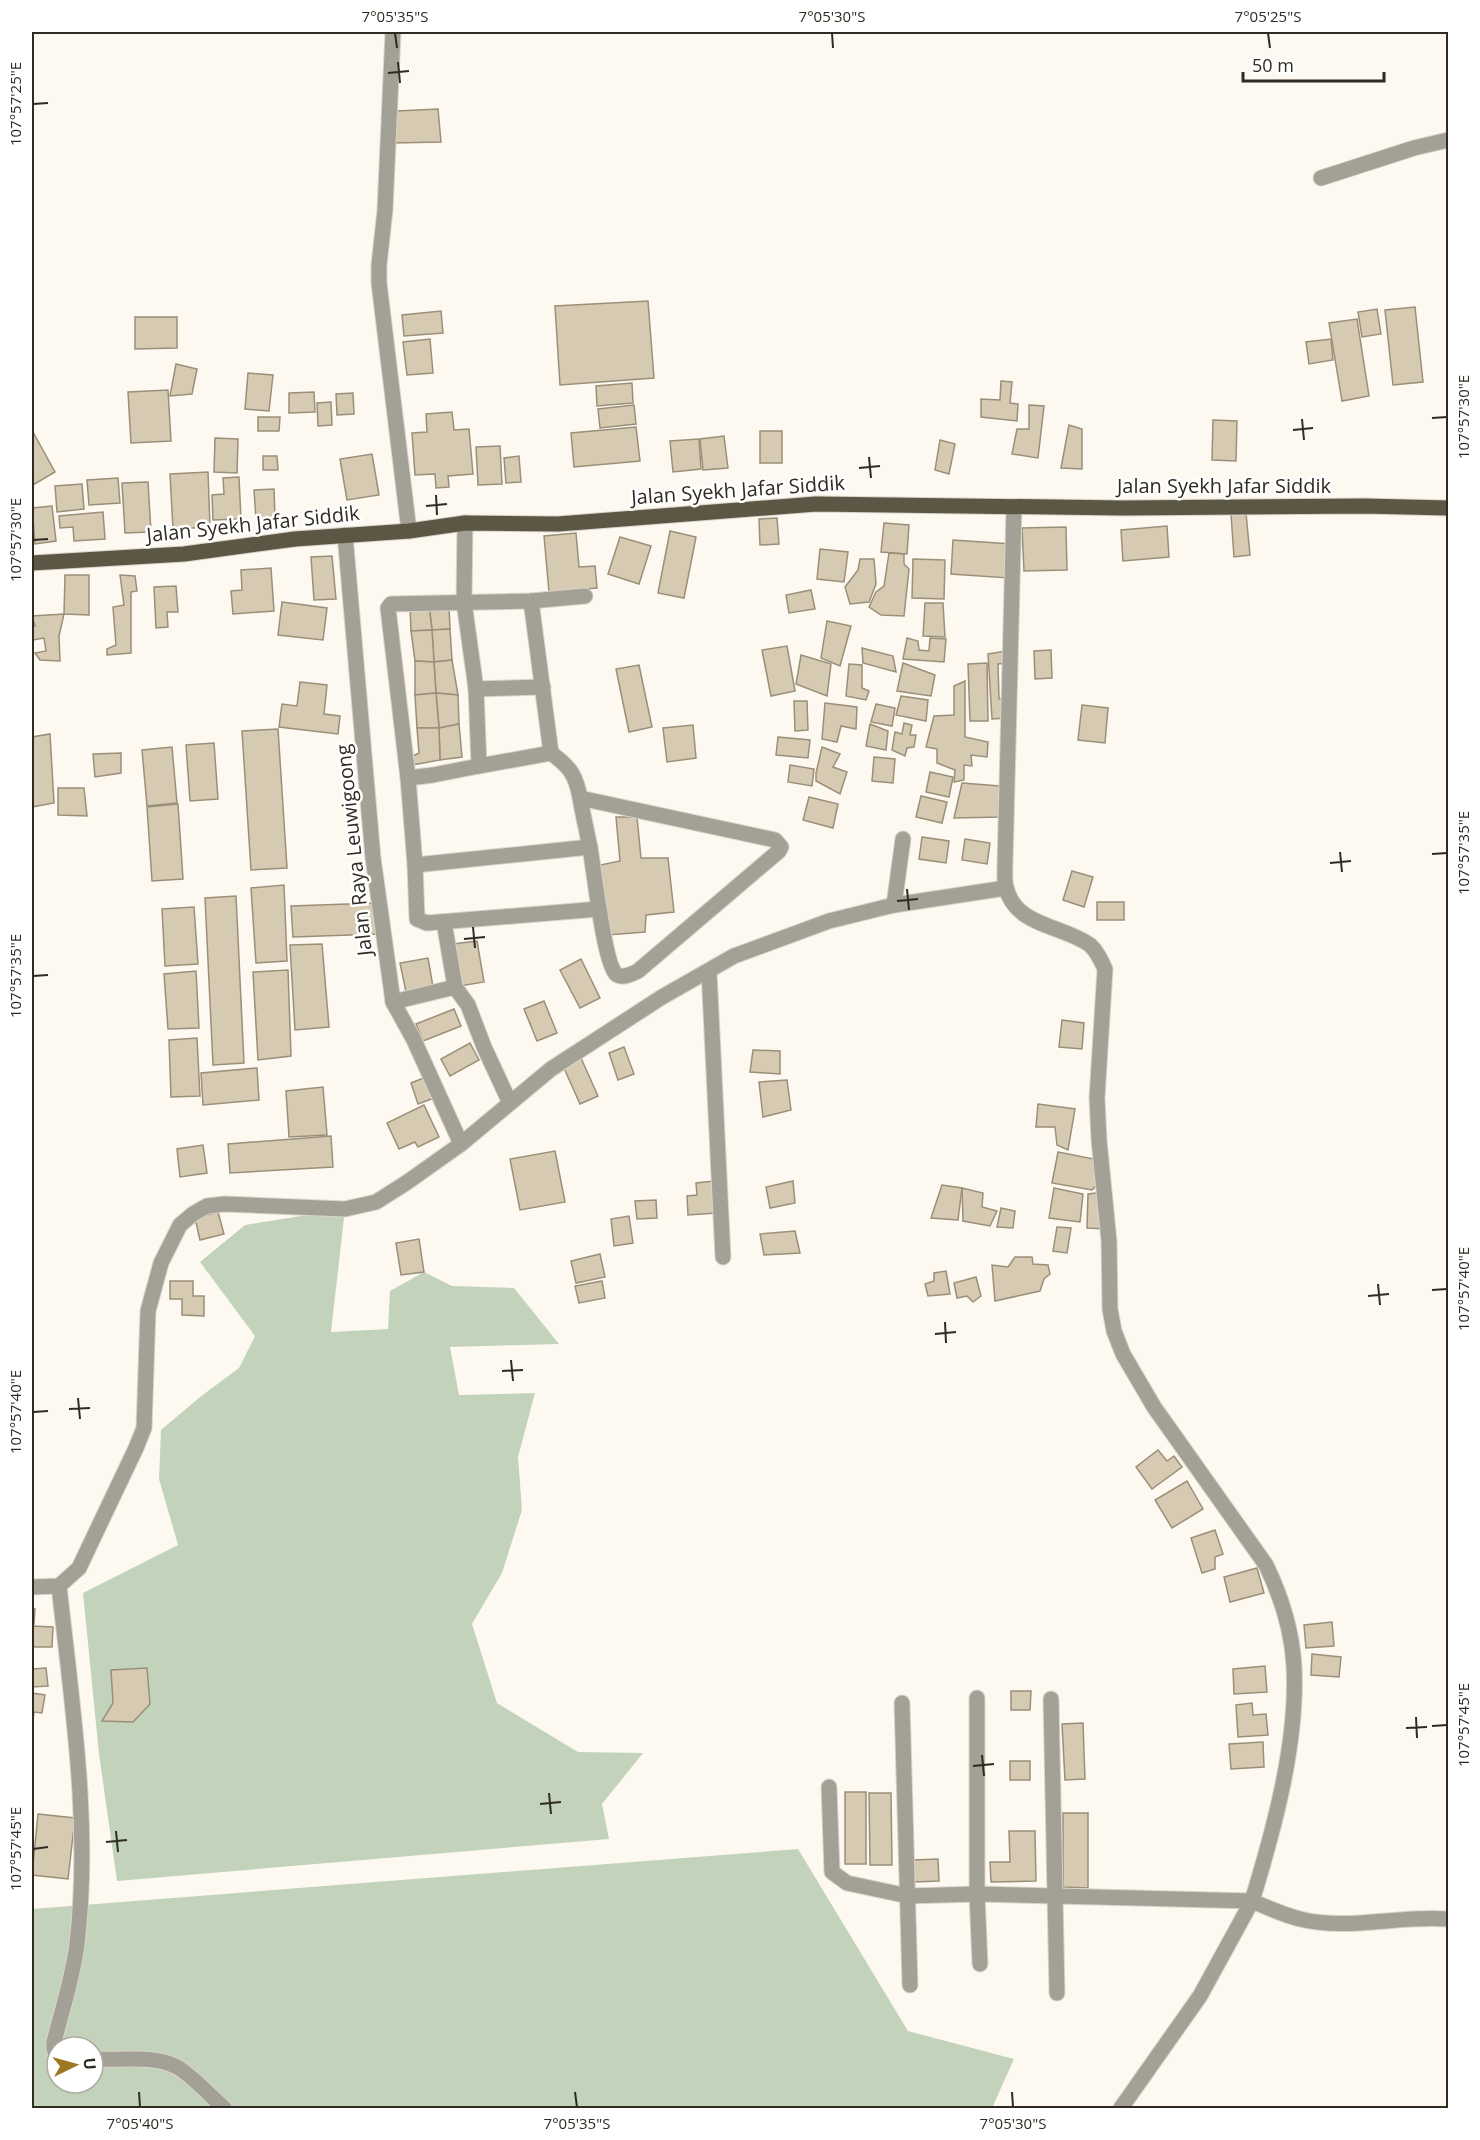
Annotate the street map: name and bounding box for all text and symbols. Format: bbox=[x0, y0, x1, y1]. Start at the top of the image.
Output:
text: 7°05'35"S bbox=[362, 6, 428, 26]
text: 7°05'30"S bbox=[799, 6, 865, 26]
text: 7°05'25"S bbox=[1235, 6, 1301, 26]
scale bar bbox=[1243, 45, 1384, 83]
text: 50 m bbox=[1252, 53, 1294, 77]
text: 107°57'25"E bbox=[5, 62, 25, 146]
text: 107°57'30"E bbox=[1453, 375, 1473, 459]
street label: Jalan Syekh Jafar Siddik bbox=[628, 469, 846, 511]
street label: Jalan Syekh Jafar Siddik bbox=[1115, 472, 1332, 499]
text: 107°57'30"E bbox=[5, 498, 25, 582]
street label: Jalan Syekh Jafar Siddik bbox=[143, 499, 361, 548]
street label: Jalan Raya Leuwigoong bbox=[329, 743, 378, 959]
text: 107°57'35"E bbox=[1453, 811, 1473, 895]
text: 107°57'35"E bbox=[5, 934, 25, 1018]
text: 107°57'40"E bbox=[1453, 1247, 1473, 1331]
text: 107°57'40"E bbox=[5, 1370, 25, 1454]
text: 107°57'45"E bbox=[1453, 1683, 1473, 1767]
text: 107°57'45"E bbox=[5, 1807, 25, 1891]
north arrow bbox=[45, 2035, 105, 2095]
text: U bbox=[78, 2057, 101, 2071]
text: 7°05'40"S bbox=[107, 2113, 173, 2133]
text: 7°05'35"S bbox=[544, 2113, 610, 2133]
text: 7°05'30"S bbox=[980, 2113, 1046, 2133]

